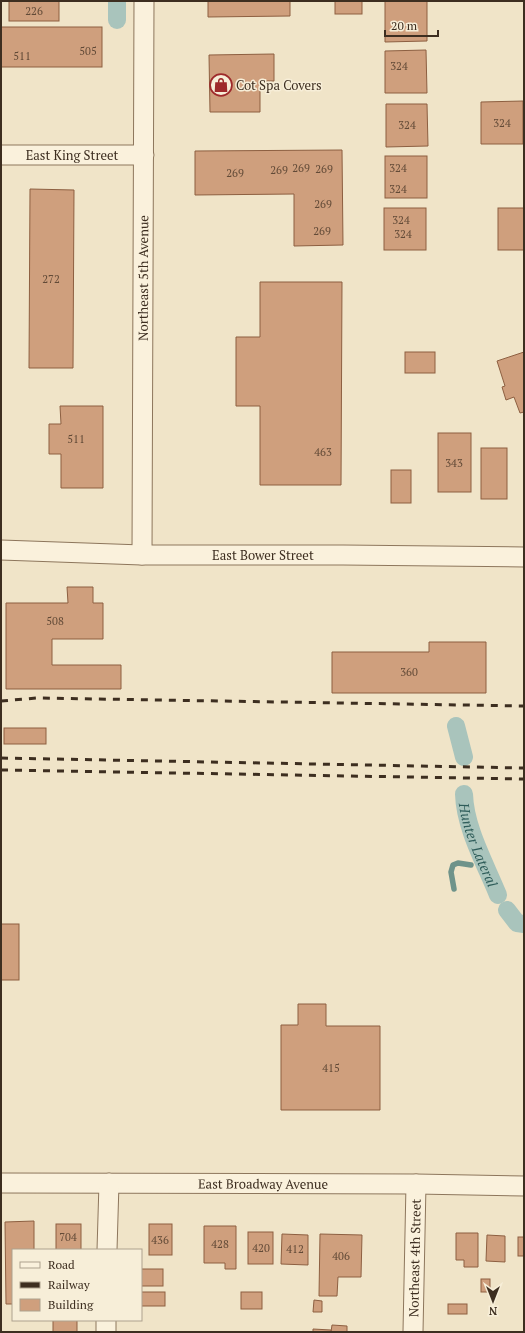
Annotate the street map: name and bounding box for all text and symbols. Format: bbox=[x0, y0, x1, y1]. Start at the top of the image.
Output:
house number: 226 bbox=[25, 4, 43, 18]
scale bar bbox=[385, 12, 438, 38]
text: 20 m bbox=[391, 18, 418, 33]
house number: 505 bbox=[79, 44, 97, 58]
house number: 511 bbox=[13, 49, 31, 63]
house number: 324 bbox=[390, 59, 408, 73]
shop icon: Cot Spa Covers bbox=[208, 72, 234, 98]
place label: Cot Spa Covers bbox=[236, 76, 322, 94]
house number: 324 bbox=[493, 116, 511, 130]
house number: 324 bbox=[398, 118, 416, 132]
street label: East King Street bbox=[26, 146, 118, 164]
house number: 269 bbox=[292, 161, 310, 175]
house number: 324 bbox=[389, 161, 407, 175]
house number: 269 bbox=[315, 162, 333, 176]
house number: 269 bbox=[270, 163, 288, 177]
house number: 269 bbox=[226, 166, 244, 180]
house number: 324 bbox=[389, 182, 407, 196]
house number: 269 bbox=[314, 197, 332, 211]
house number: 324 bbox=[392, 213, 410, 227]
street label: Northeast 5th Avenue bbox=[134, 215, 152, 341]
house number: 269 bbox=[313, 224, 331, 238]
house number: 324 bbox=[394, 227, 412, 241]
house number: 272 bbox=[42, 272, 60, 286]
house number: 511 bbox=[67, 432, 85, 446]
house number: 463 bbox=[314, 445, 332, 459]
house number: 343 bbox=[445, 456, 463, 470]
street label: East Bower Street bbox=[212, 546, 314, 564]
house number: 508 bbox=[46, 614, 64, 628]
house number: 360 bbox=[400, 665, 418, 679]
water label: Hunter Lateral bbox=[455, 800, 503, 890]
house number: 415 bbox=[322, 1061, 340, 1075]
street label: East Broadway Avenue bbox=[198, 1174, 328, 1193]
street label: Northeast 4th Street bbox=[404, 1199, 425, 1317]
house number: 704 bbox=[59, 1230, 77, 1244]
house number: 436 bbox=[151, 1233, 169, 1247]
house number: 428 bbox=[211, 1237, 229, 1251]
house number: 420 bbox=[252, 1241, 270, 1255]
house number: 412 bbox=[286, 1242, 304, 1256]
legend bbox=[12, 1249, 142, 1321]
house number: 406 bbox=[332, 1249, 350, 1263]
text: Road bbox=[48, 1257, 75, 1272]
text: Railway bbox=[48, 1277, 91, 1292]
north arrow bbox=[473, 1281, 513, 1321]
text: Building bbox=[48, 1297, 94, 1312]
text: N bbox=[488, 1304, 497, 1318]

